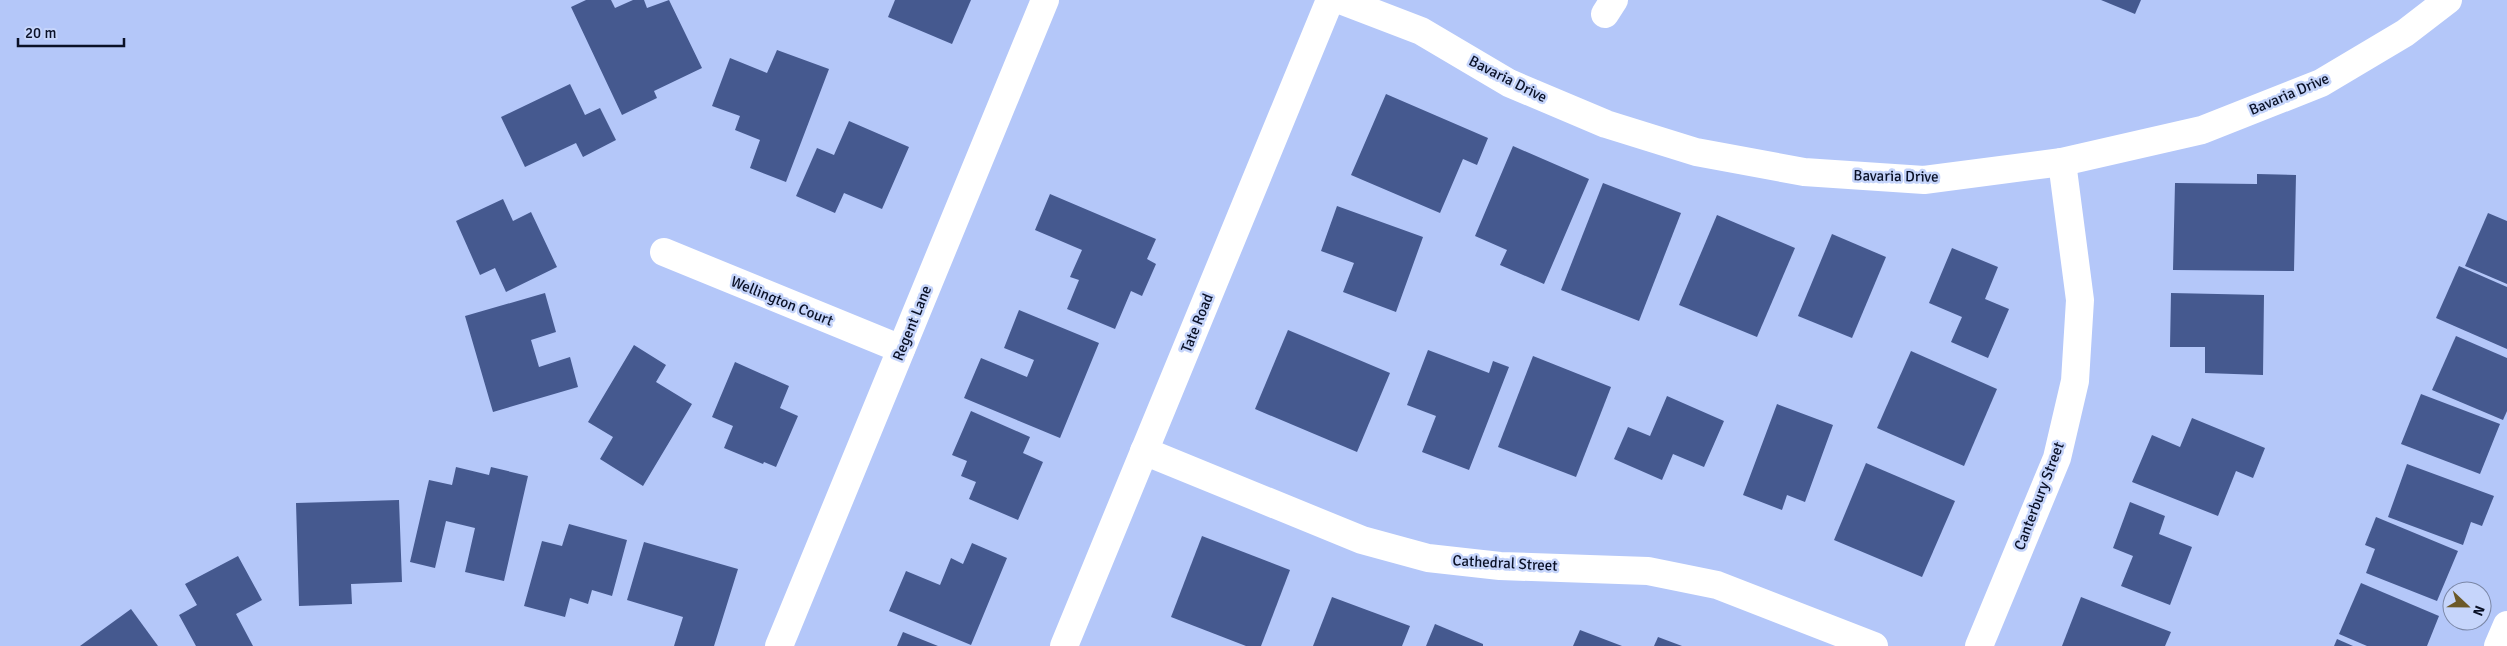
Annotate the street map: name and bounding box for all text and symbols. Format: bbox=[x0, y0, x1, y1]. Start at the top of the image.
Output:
scale bar bbox=[18, 15, 124, 47]
text: 20 m bbox=[25, 24, 56, 42]
street label: Bavaria Drive bbox=[1466, 52, 1550, 106]
street label: Bavaria Drive bbox=[2246, 69, 2332, 119]
street label: Bavaria Drive bbox=[1853, 166, 1939, 186]
street label: Wellington Court bbox=[728, 272, 836, 330]
street label: Regent Lane bbox=[889, 283, 935, 363]
street label: Tate Road bbox=[1177, 291, 1217, 355]
street label: Canterbury Street bbox=[2010, 439, 2068, 553]
street label: Cathedral Street bbox=[1452, 551, 1558, 575]
north arrow bbox=[2442, 581, 2492, 631]
text: N bbox=[2469, 603, 2488, 618]

